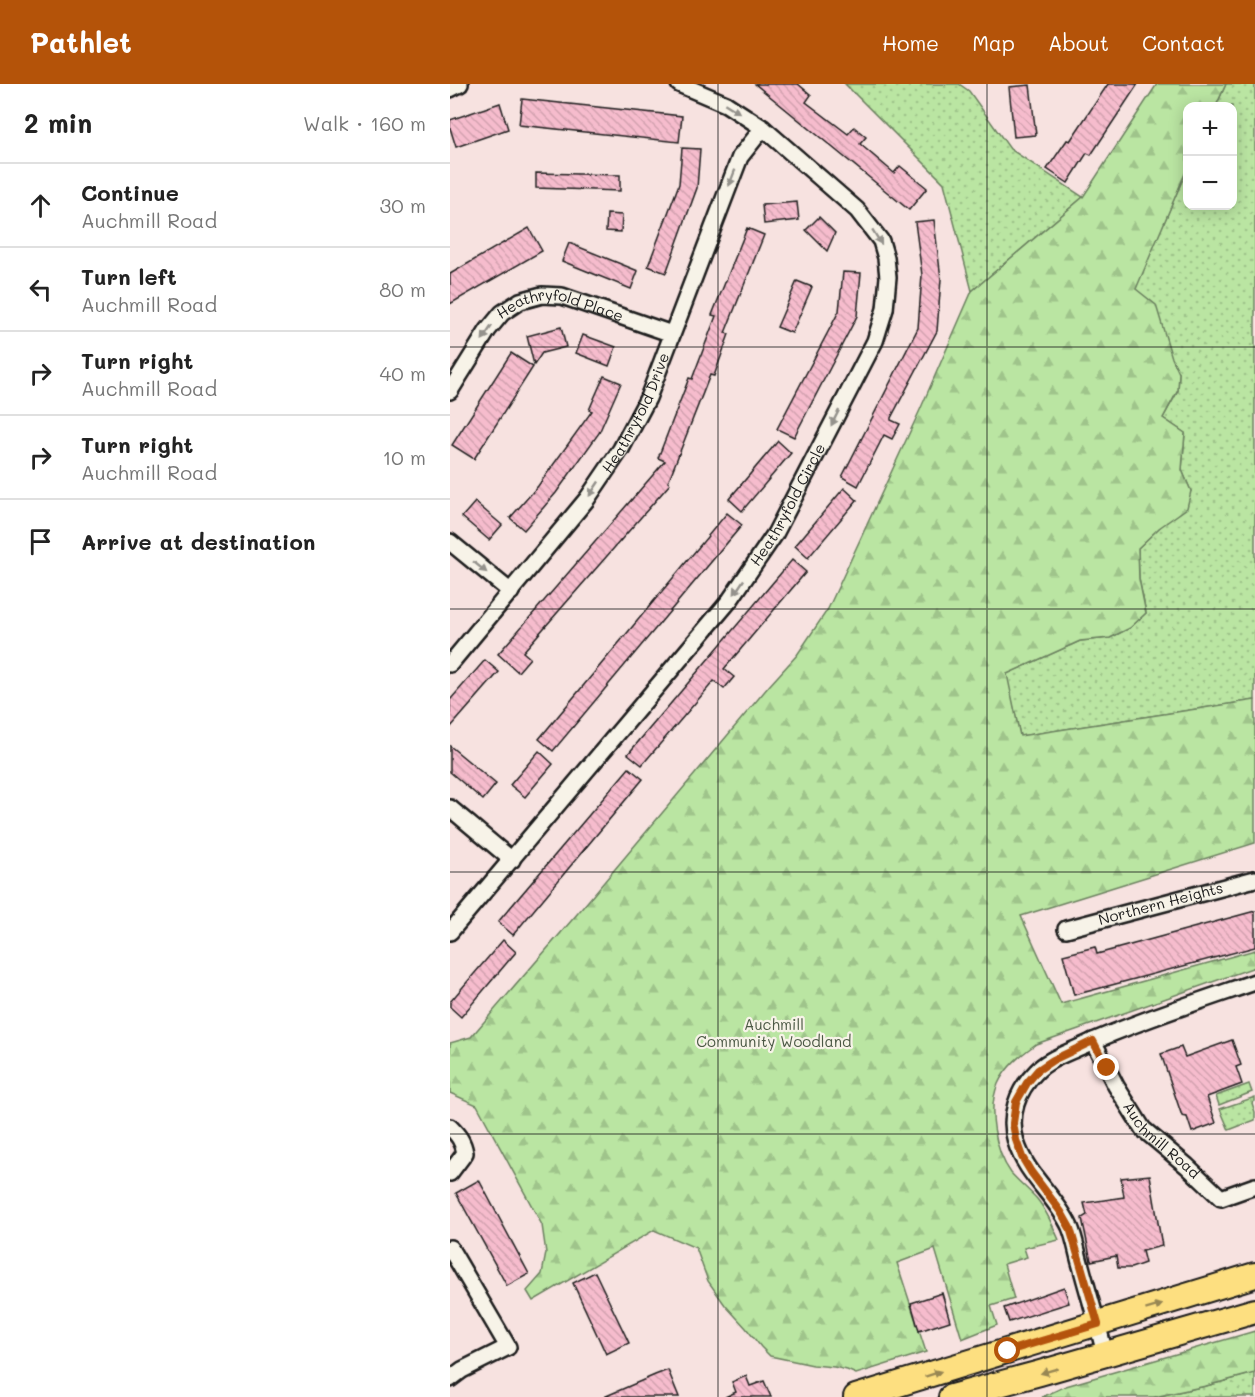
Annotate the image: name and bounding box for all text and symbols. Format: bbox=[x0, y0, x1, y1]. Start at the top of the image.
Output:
text: Pathlet bbox=[30, 24, 132, 60]
text: Home bbox=[882, 29, 939, 56]
text: Map bbox=[972, 29, 1015, 56]
text: About bbox=[1048, 29, 1109, 56]
text: Contact bbox=[1142, 29, 1225, 56]
one-way arrow bbox=[724, 102, 740, 113]
map controls bbox=[1183, 102, 1237, 210]
button: + bbox=[1183, 102, 1237, 156]
text: 2 min bbox=[24, 106, 92, 140]
text: Walk · 160 m bbox=[303, 110, 426, 136]
button: − bbox=[1183, 156, 1237, 210]
one-way arrow bbox=[727, 169, 737, 187]
text: Continue bbox=[81, 178, 179, 207]
icon: ahead bbox=[24, 189, 57, 222]
text: 30 m bbox=[380, 192, 426, 218]
text: Auchmill Road bbox=[81, 207, 217, 233]
one-way arrow bbox=[871, 228, 882, 245]
text: Turn left bbox=[81, 262, 177, 291]
icon: left bbox=[24, 273, 57, 306]
text: 80 m bbox=[379, 276, 426, 302]
text: Heathryfold Place bbox=[492, 284, 626, 325]
text: Auchmill Road bbox=[81, 291, 217, 317]
street label: Heathryfold Place bbox=[495, 310, 629, 332]
one-way arrow bbox=[481, 324, 493, 340]
text: Turn right bbox=[81, 346, 193, 375]
street label: Heathryfold Drive bbox=[597, 350, 673, 476]
icon: right bbox=[24, 357, 57, 390]
text: 40 m bbox=[380, 360, 426, 386]
text: Auchmill Road bbox=[81, 375, 217, 401]
one-way arrow bbox=[830, 409, 840, 427]
text: Turn right bbox=[81, 430, 193, 459]
street label: Heathryfold Circle bbox=[745, 440, 829, 570]
icon: right bbox=[24, 441, 57, 474]
text: 10 m bbox=[382, 444, 426, 470]
text: Auchmill Road bbox=[81, 459, 217, 485]
one-way arrow bbox=[589, 481, 600, 497]
icon: arrive bbox=[24, 525, 57, 558]
text: Arrive at destination bbox=[81, 527, 316, 556]
one-way arrow bbox=[473, 560, 488, 572]
one-way arrow bbox=[733, 579, 745, 595]
street label: Northern Heights bbox=[1096, 877, 1225, 929]
park label: Auchmill Community Woodland bbox=[696, 1014, 852, 1051]
route end bbox=[1093, 1054, 1119, 1080]
street label: Auchmill Road bbox=[1119, 1097, 1205, 1182]
one-way arrow bbox=[1145, 1302, 1163, 1311]
route start bbox=[994, 1337, 1020, 1363]
one-way arrow bbox=[1040, 1367, 1058, 1376]
one-way arrow bbox=[924, 1369, 942, 1378]

